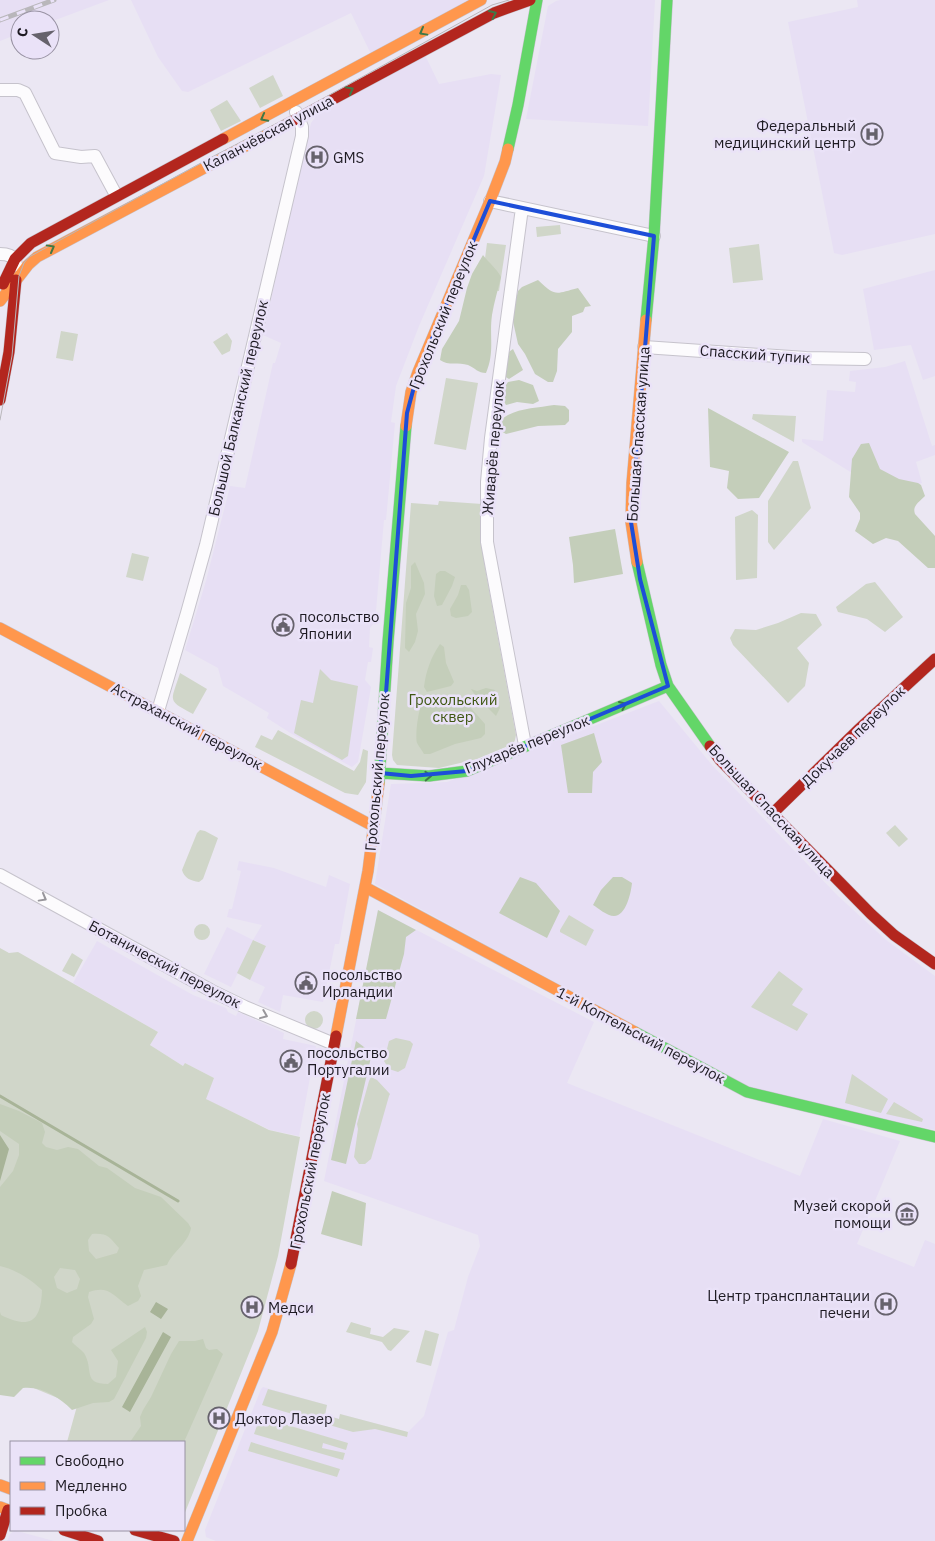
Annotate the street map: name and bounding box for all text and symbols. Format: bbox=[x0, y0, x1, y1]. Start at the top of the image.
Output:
one-way arrow bbox=[488, 9, 497, 20]
north arrow bbox=[10, 10, 60, 60]
text: С bbox=[13, 26, 32, 39]
one-way arrow bbox=[419, 26, 428, 36]
one-way arrow bbox=[345, 87, 354, 97]
street label: Каланчёвская улица bbox=[200, 91, 336, 175]
one-way arrow bbox=[261, 112, 270, 122]
place label: Федеральный медицинский центр bbox=[714, 116, 856, 152]
hospital icon: Федеральный медицинский центр bbox=[860, 122, 884, 146]
hospital icon: GMS bbox=[305, 145, 329, 169]
place label: GMS bbox=[333, 148, 364, 167]
street label: Грохольский переулок bbox=[404, 238, 482, 392]
one-way arrow bbox=[46, 244, 55, 254]
street label: Большой Балканский переулок bbox=[204, 298, 272, 518]
street label: Спасский тупик bbox=[699, 341, 811, 367]
street label: Большая Спасская улица bbox=[622, 346, 654, 522]
street label: Живарёв переулок bbox=[478, 380, 508, 516]
place label: посольство Японии bbox=[299, 607, 380, 643]
public building icon: посольство Японии bbox=[271, 613, 295, 637]
street label: Астраханский переулок bbox=[108, 678, 266, 774]
street label: Докучаев переулок bbox=[797, 681, 909, 791]
park label: Грохольский сквер bbox=[409, 690, 497, 726]
street label: Грохольский переулок bbox=[361, 692, 393, 852]
one-way arrow bbox=[618, 701, 627, 712]
street label: Глухарёв переулок bbox=[462, 710, 592, 778]
street label: Большая Спасская улица bbox=[705, 740, 839, 882]
one-way arrow bbox=[425, 771, 433, 781]
one-way arrow bbox=[37, 892, 46, 902]
street label: Ботанический переулок bbox=[86, 916, 244, 1012]
place label: посольство Ирландии bbox=[322, 965, 403, 1001]
public building icon: посольство Ирландии bbox=[294, 971, 318, 995]
street label: 1-й Коптельский переулок bbox=[553, 982, 729, 1088]
one-way arrow bbox=[259, 1008, 268, 1019]
place label: посольство Португалии bbox=[307, 1043, 390, 1079]
public building icon: посольство Португалии bbox=[279, 1049, 303, 1073]
street label: Грохольский переулок bbox=[286, 1091, 334, 1251]
place label: Музей скорой помощи bbox=[793, 1196, 891, 1232]
museum icon: Музей скорой помощи bbox=[895, 1202, 919, 1226]
place label: Центр трансплантации печени bbox=[707, 1286, 870, 1322]
hospital icon: Центр трансплантации печени bbox=[874, 1292, 898, 1316]
hospital icon: Медси bbox=[240, 1295, 264, 1319]
place label: Медси bbox=[268, 1298, 314, 1317]
hospital icon: Доктор Лазер bbox=[207, 1406, 231, 1430]
place label: Доктор Лазер bbox=[235, 1409, 333, 1428]
legend bbox=[10, 1441, 185, 1531]
text: Свободно bbox=[55, 1451, 124, 1470]
text: Медленно bbox=[55, 1476, 127, 1495]
text: Пробка bbox=[55, 1501, 107, 1520]

